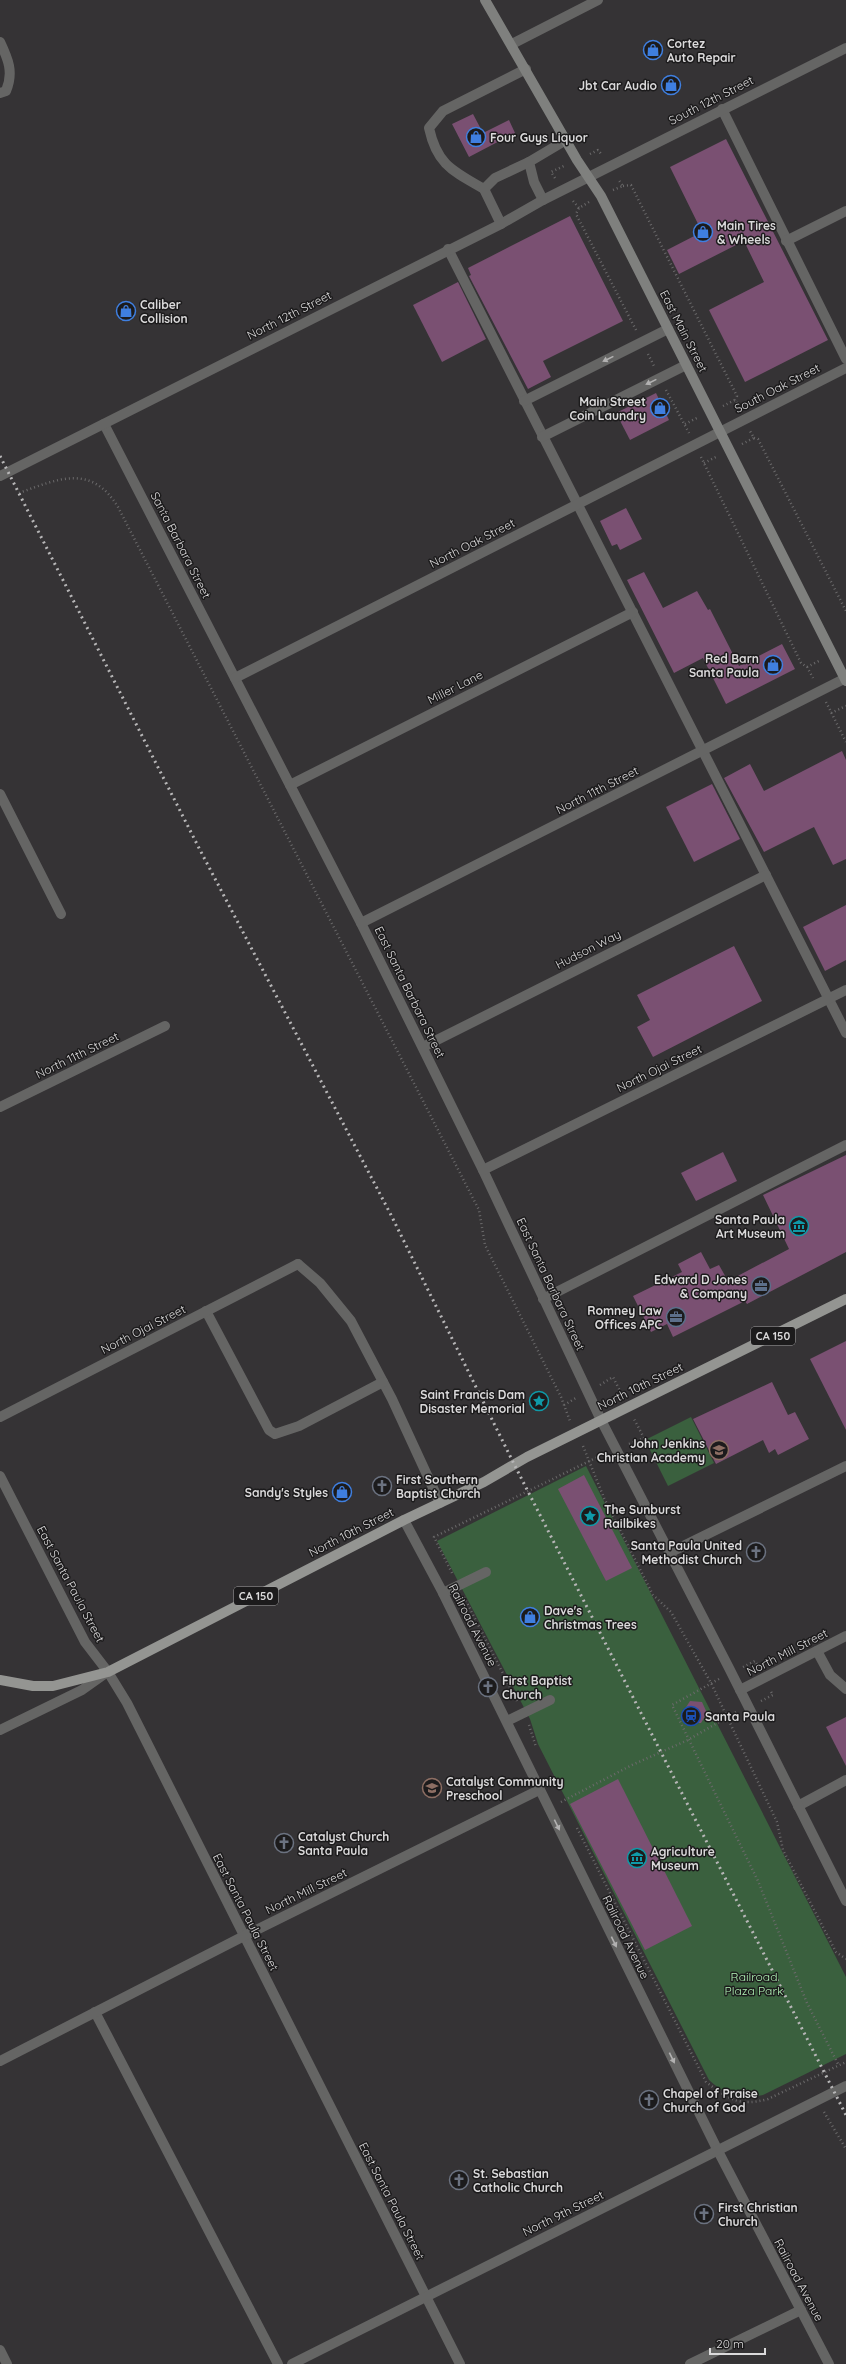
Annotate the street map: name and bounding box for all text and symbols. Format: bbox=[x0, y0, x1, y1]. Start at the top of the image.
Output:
place label: Cortez Auto Repair bbox=[667, 36, 736, 65]
shop icon: Cortez Auto Repair bbox=[642, 39, 664, 61]
street label: South 12th Street bbox=[666, 72, 756, 128]
shop icon: Jbt Car Audio bbox=[660, 74, 682, 96]
place label: Jbt Car Audio bbox=[578, 78, 658, 93]
shop icon: Four Guys Liquor bbox=[465, 126, 487, 148]
place label: Four Guys Liquor bbox=[490, 130, 588, 145]
place label: Main Tires & Wheels bbox=[717, 218, 776, 247]
shop icon: Main Tires & Wheels bbox=[692, 221, 714, 243]
street label: North 12th Street bbox=[244, 287, 334, 343]
street label: East Main Street bbox=[657, 288, 711, 374]
place label: Caliber Collision bbox=[140, 297, 188, 326]
shop icon: Caliber Collision bbox=[115, 300, 137, 322]
one-way arrow bbox=[602, 356, 614, 362]
street label: South Oak Street bbox=[732, 360, 822, 416]
one-way arrow bbox=[646, 379, 657, 385]
place label: Main Street Coin Laundry bbox=[569, 394, 646, 423]
shop icon: Main Street Coin Laundry bbox=[649, 397, 671, 419]
street label: Santa Barbara Street bbox=[148, 489, 214, 601]
street label: North Oak Street bbox=[427, 515, 517, 571]
place label: Red Barn Santa Paula bbox=[689, 651, 759, 680]
shop icon: Red Barn Santa Paula bbox=[762, 654, 784, 676]
street label: Miller Lane bbox=[425, 667, 485, 707]
street label: North 11th Street bbox=[553, 763, 641, 817]
street label: East Santa Barbara Street bbox=[372, 924, 448, 1060]
street label: Hudson Way bbox=[553, 926, 623, 972]
street label: North 11th Street bbox=[33, 1028, 121, 1082]
street label: North Ojai Street bbox=[614, 1041, 704, 1095]
place label: Santa Paula Art Museum bbox=[715, 1212, 785, 1241]
street label: East Santa Barbara Street bbox=[514, 1215, 588, 1353]
museum icon: Santa Paula Art Museum bbox=[788, 1215, 810, 1237]
place label: Edward D Jones & Company bbox=[654, 1272, 747, 1301]
office icon: Edward D Jones & Company bbox=[750, 1275, 772, 1297]
street label: North Ojai Street bbox=[98, 1301, 188, 1357]
place label: Romney Law Offices APC bbox=[587, 1303, 662, 1332]
office icon: Romney Law Offices APC bbox=[665, 1306, 687, 1328]
road number: CA 150 bbox=[751, 1327, 795, 1345]
street label: North 10th Street bbox=[595, 1359, 685, 1413]
place label: Saint Francis Dam Disaster Memorial bbox=[420, 1387, 525, 1416]
place icon: Saint Francis Dam Disaster Memorial bbox=[528, 1390, 550, 1412]
place label: John Jenkins Christian Academy bbox=[597, 1436, 705, 1465]
school or university icon: John Jenkins Christian Academy bbox=[708, 1439, 730, 1461]
place label: First Southern Baptist Church bbox=[396, 1472, 481, 1501]
church icon: First Southern Baptist Church bbox=[371, 1475, 393, 1497]
shop icon: Sandy's Styles bbox=[331, 1481, 353, 1503]
place label: Sandy's Styles bbox=[245, 1485, 328, 1500]
place label: The Sunburst Railbikes bbox=[604, 1502, 681, 1531]
street label: North 10th Street bbox=[306, 1504, 396, 1560]
place icon: The Sunburst Railbikes bbox=[579, 1505, 601, 1527]
street label: East Santa Paula Street bbox=[34, 1523, 108, 1645]
place label: Santa Paula United Methodist Church bbox=[631, 1538, 742, 1567]
church icon: Santa Paula United Methodist Church bbox=[745, 1541, 767, 1563]
street label: Railroad Avenue bbox=[446, 1581, 500, 1669]
road number: CA 150 bbox=[234, 1587, 278, 1605]
place label: Dave's Christmas Trees bbox=[544, 1603, 637, 1632]
shop icon: Dave's Christmas Trees bbox=[519, 1606, 541, 1628]
street label: North Mill Street bbox=[744, 1625, 830, 1679]
place label: First Baptist Church bbox=[502, 1673, 572, 1702]
church icon: First Baptist Church bbox=[477, 1676, 499, 1698]
station icon: Santa Paula bbox=[680, 1705, 702, 1727]
place label: Santa Paula bbox=[705, 1709, 775, 1724]
place label: Catalyst Community Preschool bbox=[446, 1774, 564, 1803]
school or university icon: Catalyst Community Preschool bbox=[421, 1777, 443, 1799]
one-way arrow bbox=[554, 1820, 560, 1831]
place label: Catalyst Church Santa Paula bbox=[298, 1829, 389, 1858]
church icon: Catalyst Church Santa Paula bbox=[273, 1832, 295, 1854]
place label: Agriculture Museum bbox=[651, 1844, 715, 1873]
museum icon: Agriculture Museum bbox=[626, 1847, 648, 1869]
street label: East Santa Paula Street bbox=[210, 1851, 282, 1973]
street label: North Mill Street bbox=[263, 1865, 349, 1917]
street label: Railroad Avenue bbox=[599, 1893, 653, 1981]
one-way arrow bbox=[611, 1936, 618, 1948]
park label: Railroad Plaza Park bbox=[725, 1969, 783, 1998]
one-way arrow bbox=[669, 2053, 675, 2064]
place label: Chapel of Praise Church of God bbox=[663, 2086, 758, 2115]
church icon: Chapel of Praise Church of God bbox=[638, 2089, 660, 2111]
street label: East Santa Paula Street bbox=[356, 2140, 428, 2262]
place label: St. Sebastian Catholic Church bbox=[473, 2166, 563, 2195]
church icon: St. Sebastian Catholic Church bbox=[448, 2169, 470, 2191]
street label: North 9th Street bbox=[520, 2187, 606, 2239]
place label: First Christian Church bbox=[718, 2200, 798, 2229]
church icon: First Christian Church bbox=[693, 2203, 715, 2225]
street label: Railroad Avenue bbox=[771, 2236, 827, 2324]
scale bar bbox=[710, 2330, 765, 2356]
text: 20 m bbox=[716, 2336, 744, 2351]

